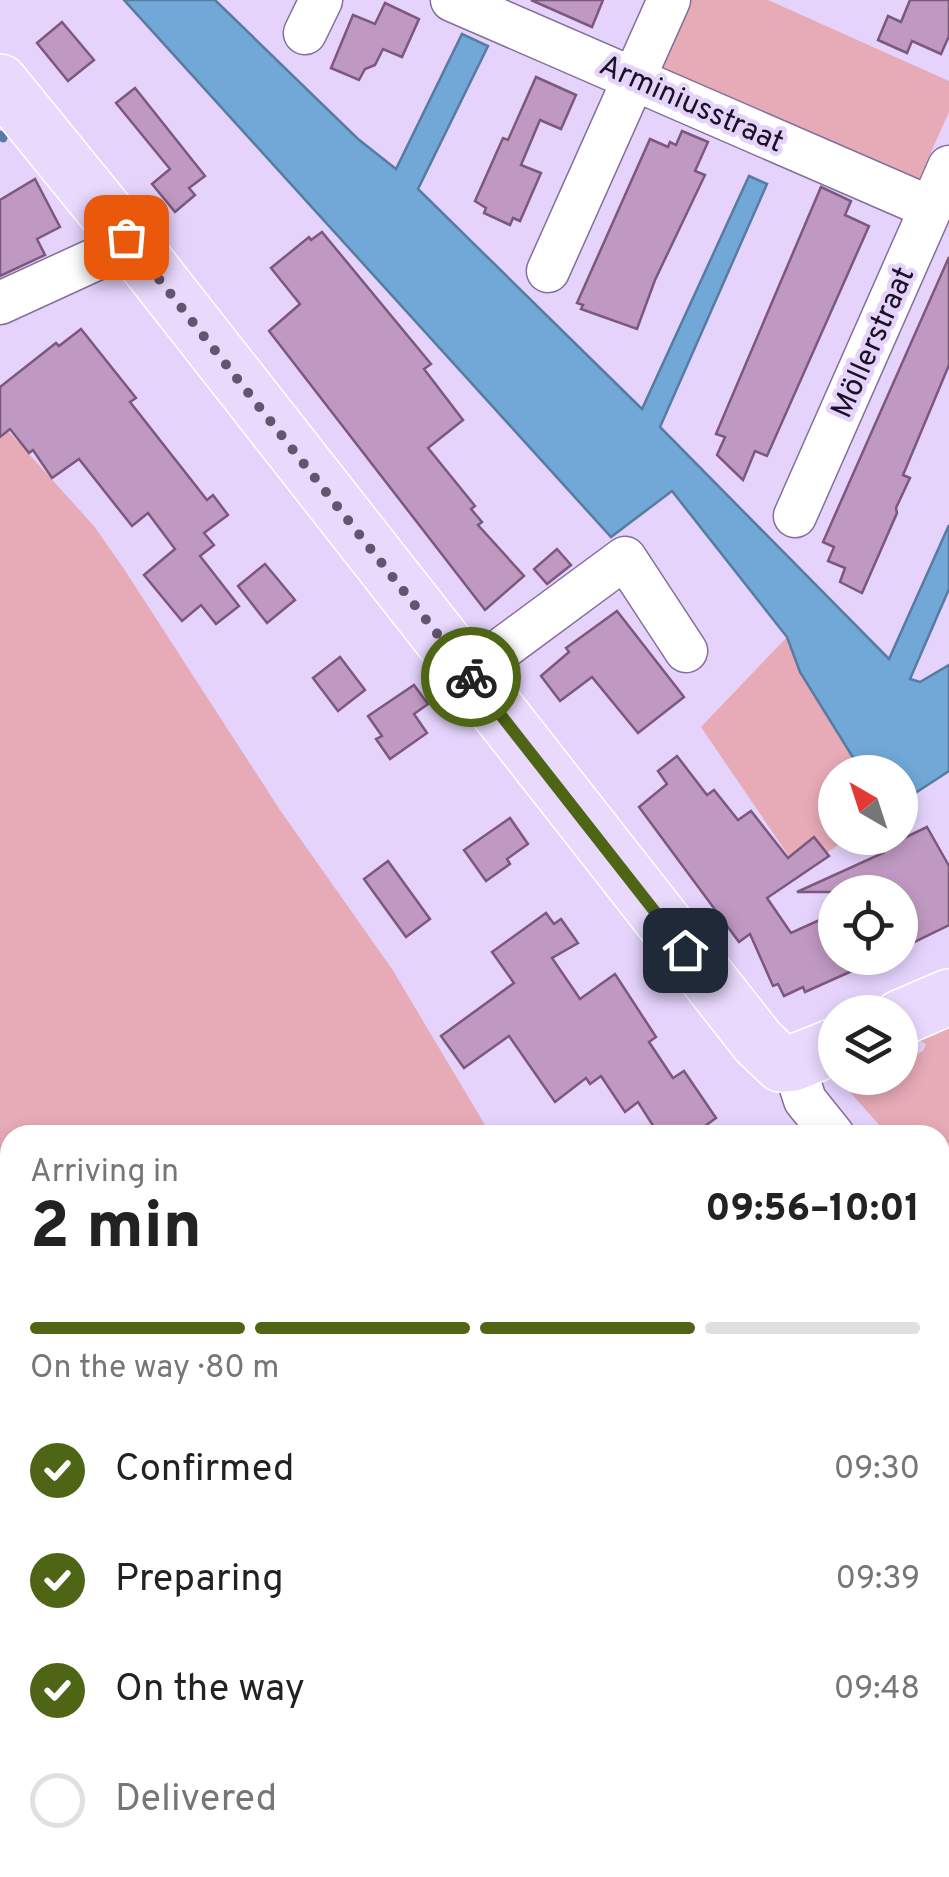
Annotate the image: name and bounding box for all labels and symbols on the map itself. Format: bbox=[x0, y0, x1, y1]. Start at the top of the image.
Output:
street label: Arminiusstraat bbox=[593, 48, 789, 162]
pin bbox=[84, 195, 169, 280]
street label: Möllerstraat bbox=[824, 262, 924, 425]
courier bbox=[421, 627, 521, 727]
north arrow bbox=[818, 755, 918, 855]
pin bbox=[643, 908, 728, 993]

